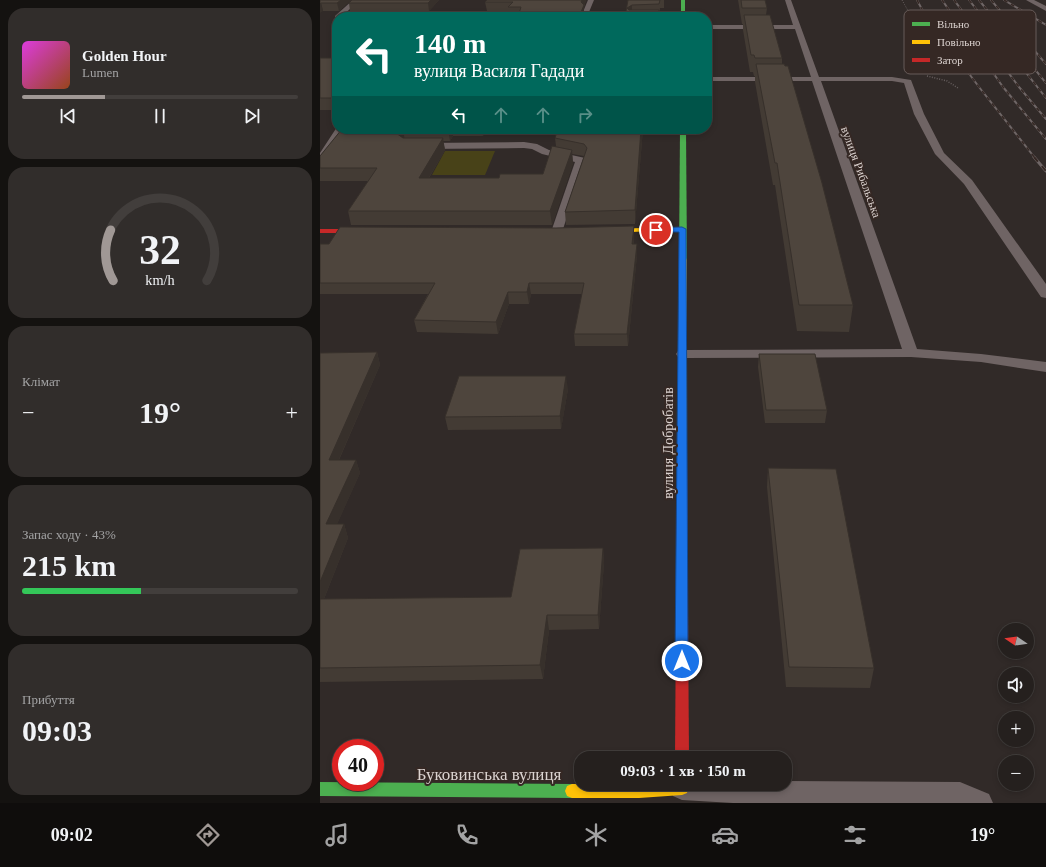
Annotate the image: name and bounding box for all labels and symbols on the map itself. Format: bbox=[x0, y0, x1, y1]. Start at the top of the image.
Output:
legend bbox=[904, 10, 1036, 74]
text: Вільно bbox=[937, 18, 970, 30]
text: Повільно bbox=[937, 36, 981, 48]
text: Затор bbox=[937, 54, 963, 66]
street label: вулиця Рибальська bbox=[838, 125, 884, 220]
pin bbox=[639, 213, 673, 247]
street label: вулиця Добробатів bbox=[661, 387, 676, 499]
north arrow bbox=[998, 623, 1034, 659]
position arrow bbox=[661, 640, 703, 682]
speed limit sign: 40 bbox=[332, 739, 384, 791]
street label: Буковинська вулиця bbox=[417, 765, 562, 784]

